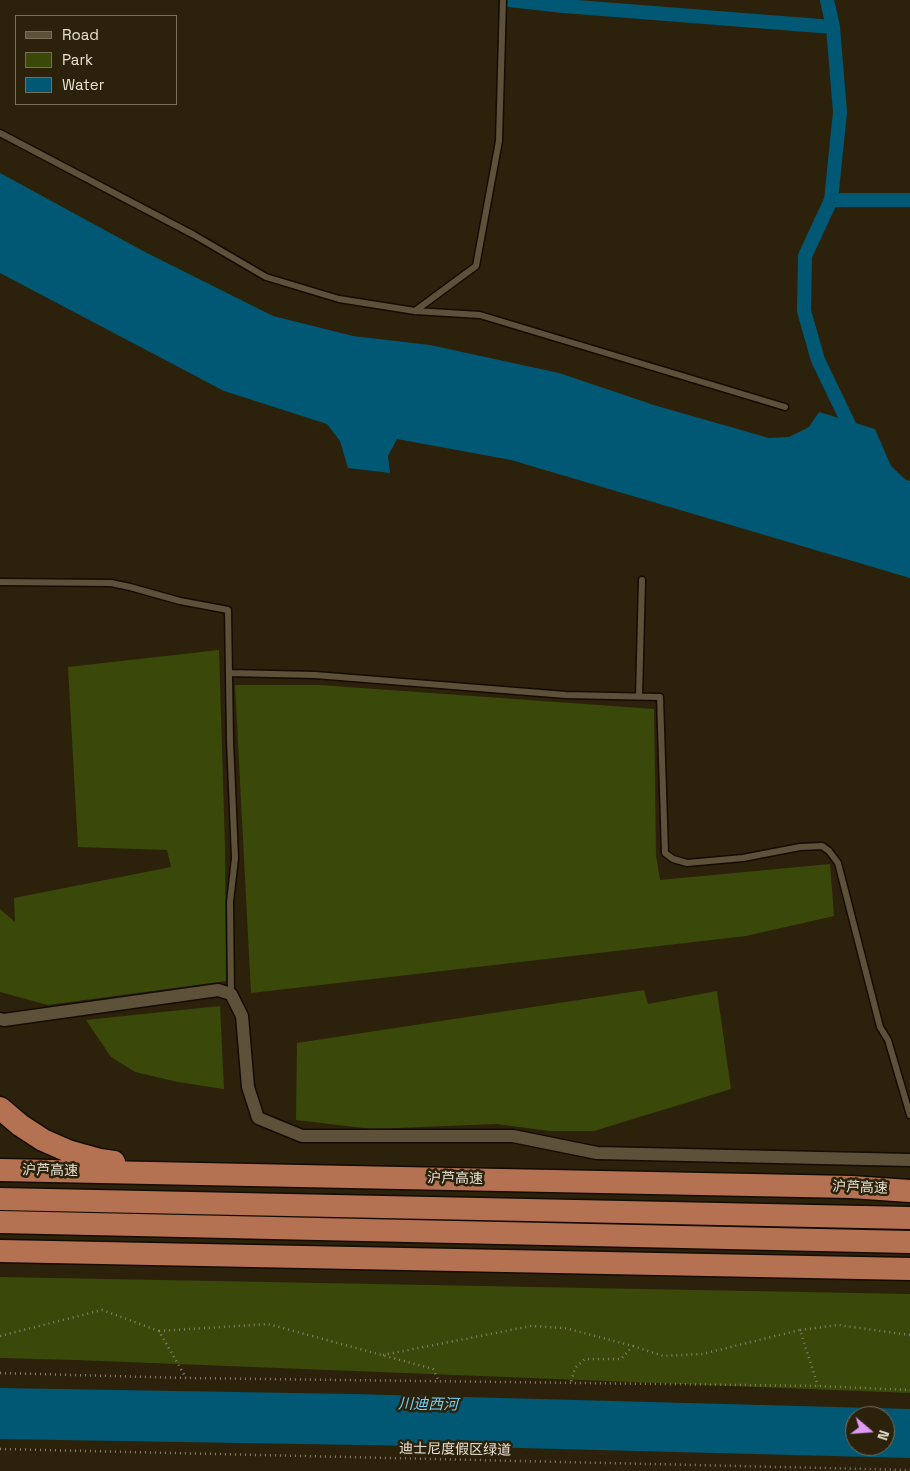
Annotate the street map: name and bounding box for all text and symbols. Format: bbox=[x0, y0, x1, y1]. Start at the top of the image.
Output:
legend bbox=[15, 15, 178, 105]
text: Road bbox=[62, 25, 99, 44]
text: Park bbox=[62, 50, 93, 69]
text: Water bbox=[62, 75, 104, 94]
street label: 沪芦高速 bbox=[22, 1162, 78, 1180]
street label: 沪芦高速 bbox=[427, 1170, 483, 1188]
street label: 沪芦高速 bbox=[832, 1179, 888, 1197]
water label: 川迪西河 bbox=[398, 1395, 458, 1415]
north arrow bbox=[845, 1406, 895, 1456]
text: N bbox=[873, 1428, 893, 1443]
street label: 迪士尼度假区绿道 bbox=[399, 1441, 511, 1459]

